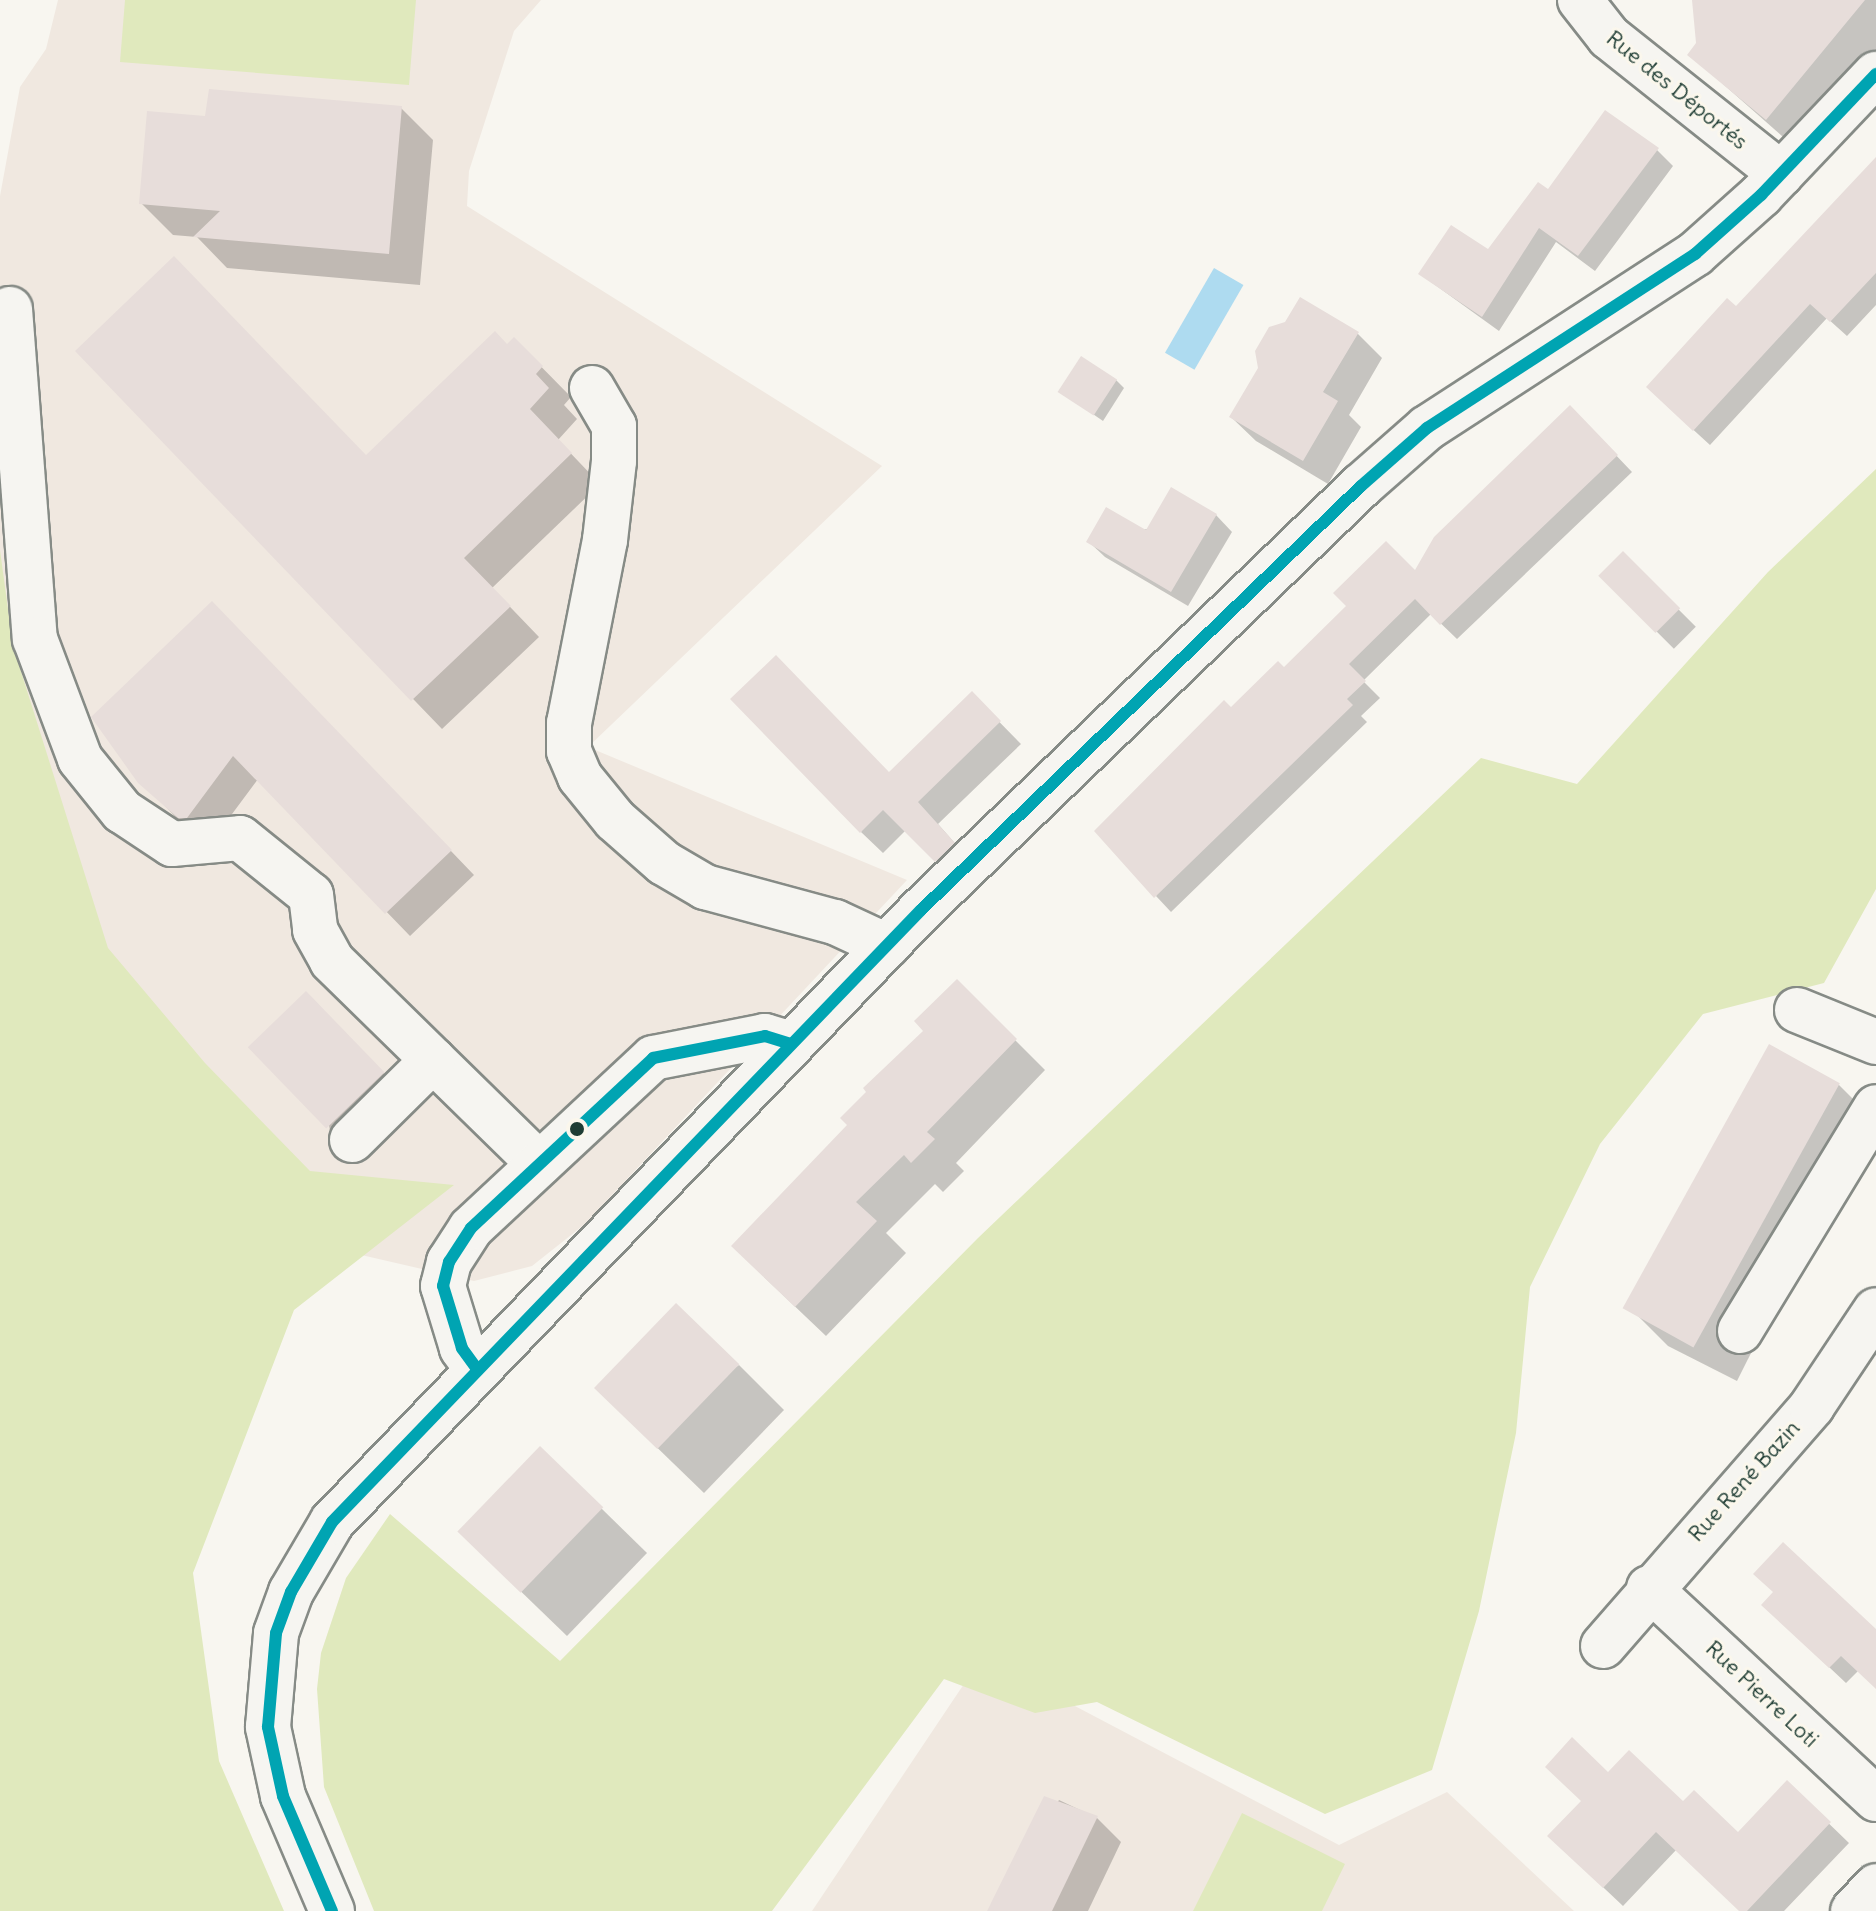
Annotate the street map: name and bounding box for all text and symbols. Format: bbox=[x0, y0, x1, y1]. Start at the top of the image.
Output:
street label: Rue des Déportés bbox=[1601, 25, 1753, 155]
unlabelled marker bbox=[569, 1121, 585, 1137]
street label: Rue René Bazin bbox=[1683, 1415, 1805, 1547]
street label: Rue Pierre Loti bbox=[1700, 1635, 1824, 1753]

